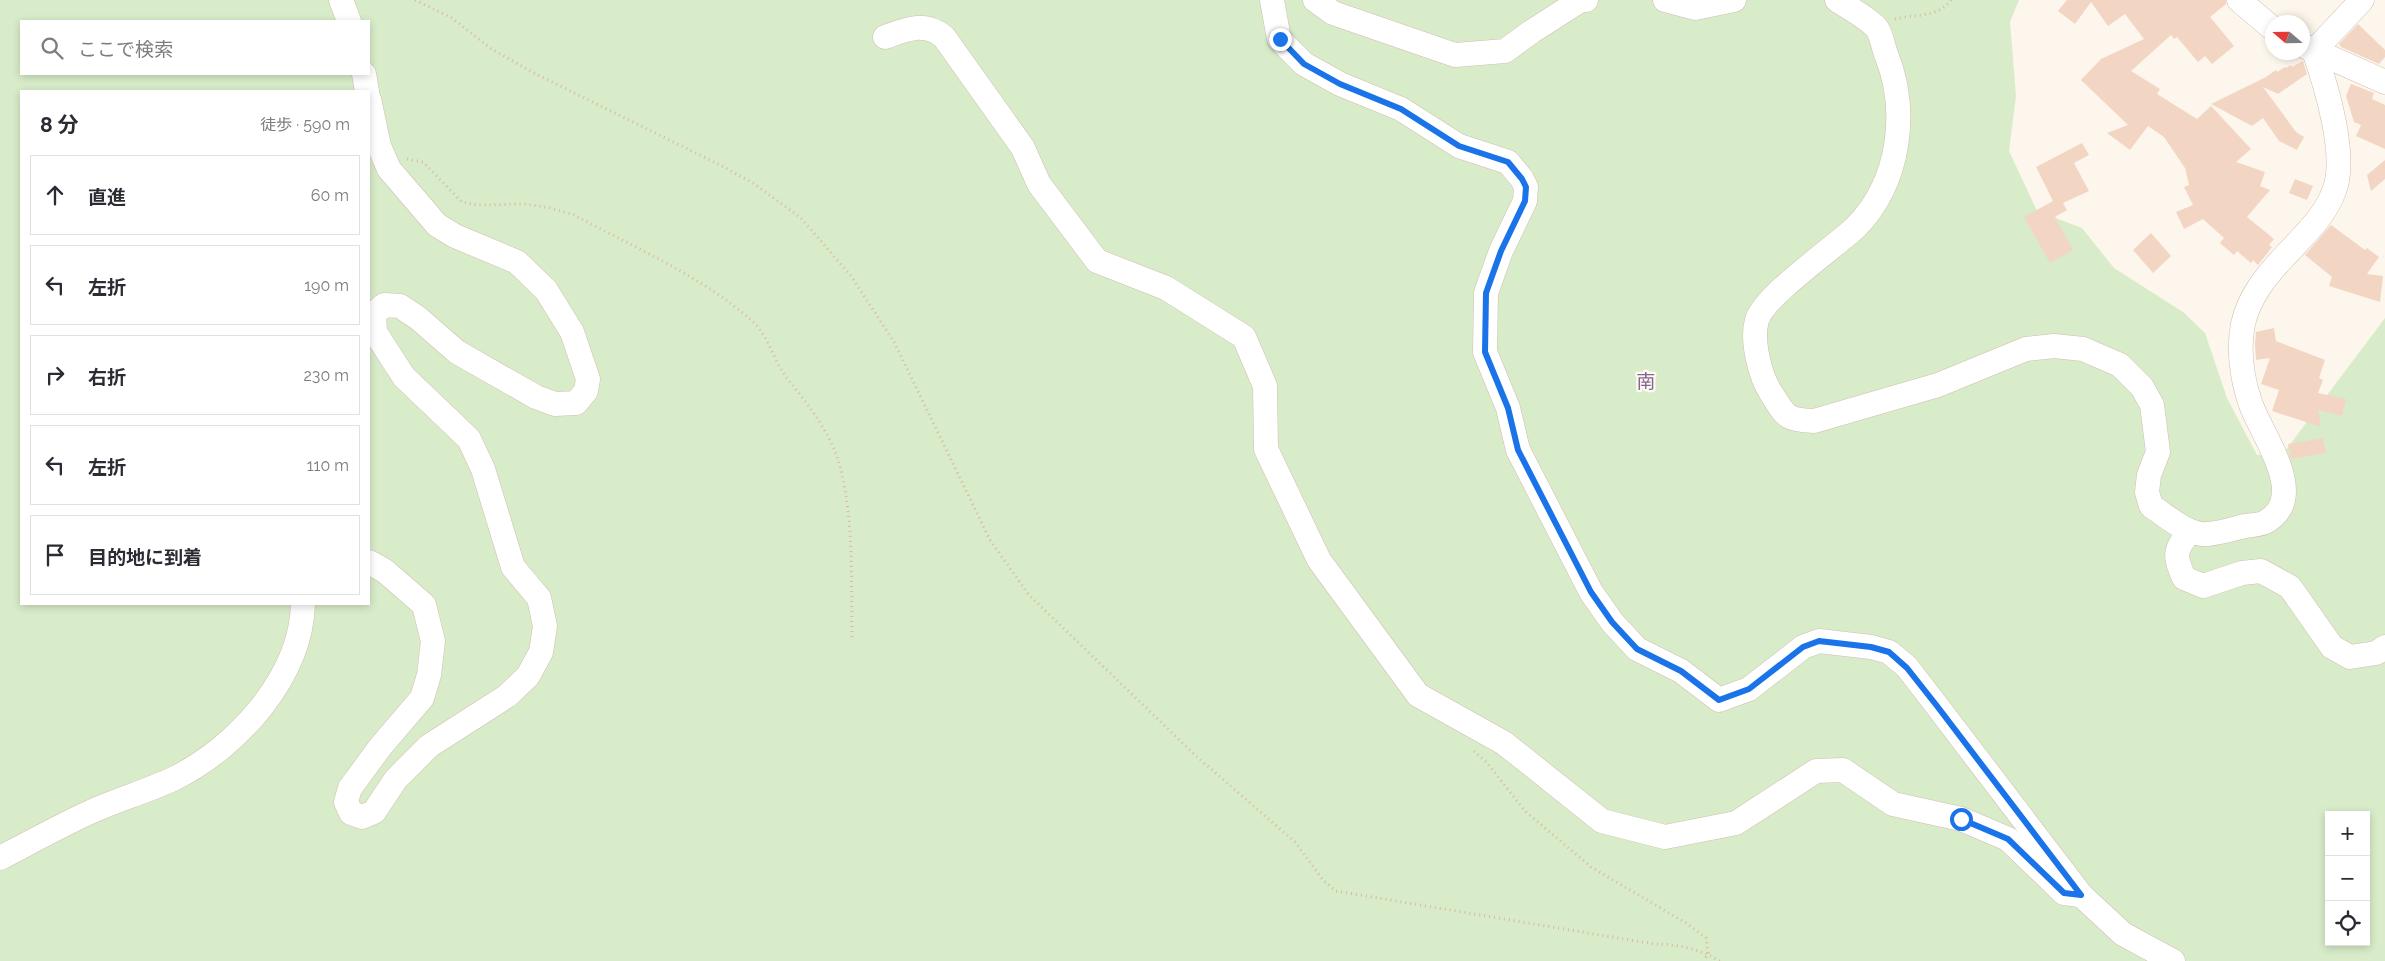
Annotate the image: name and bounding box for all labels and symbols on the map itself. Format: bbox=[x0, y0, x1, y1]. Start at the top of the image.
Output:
north arrow bbox=[2265, 15, 2310, 60]
route end bbox=[1269, 28, 1292, 51]
district label: 南 bbox=[1636, 370, 1656, 392]
route start bbox=[1950, 808, 1973, 831]

